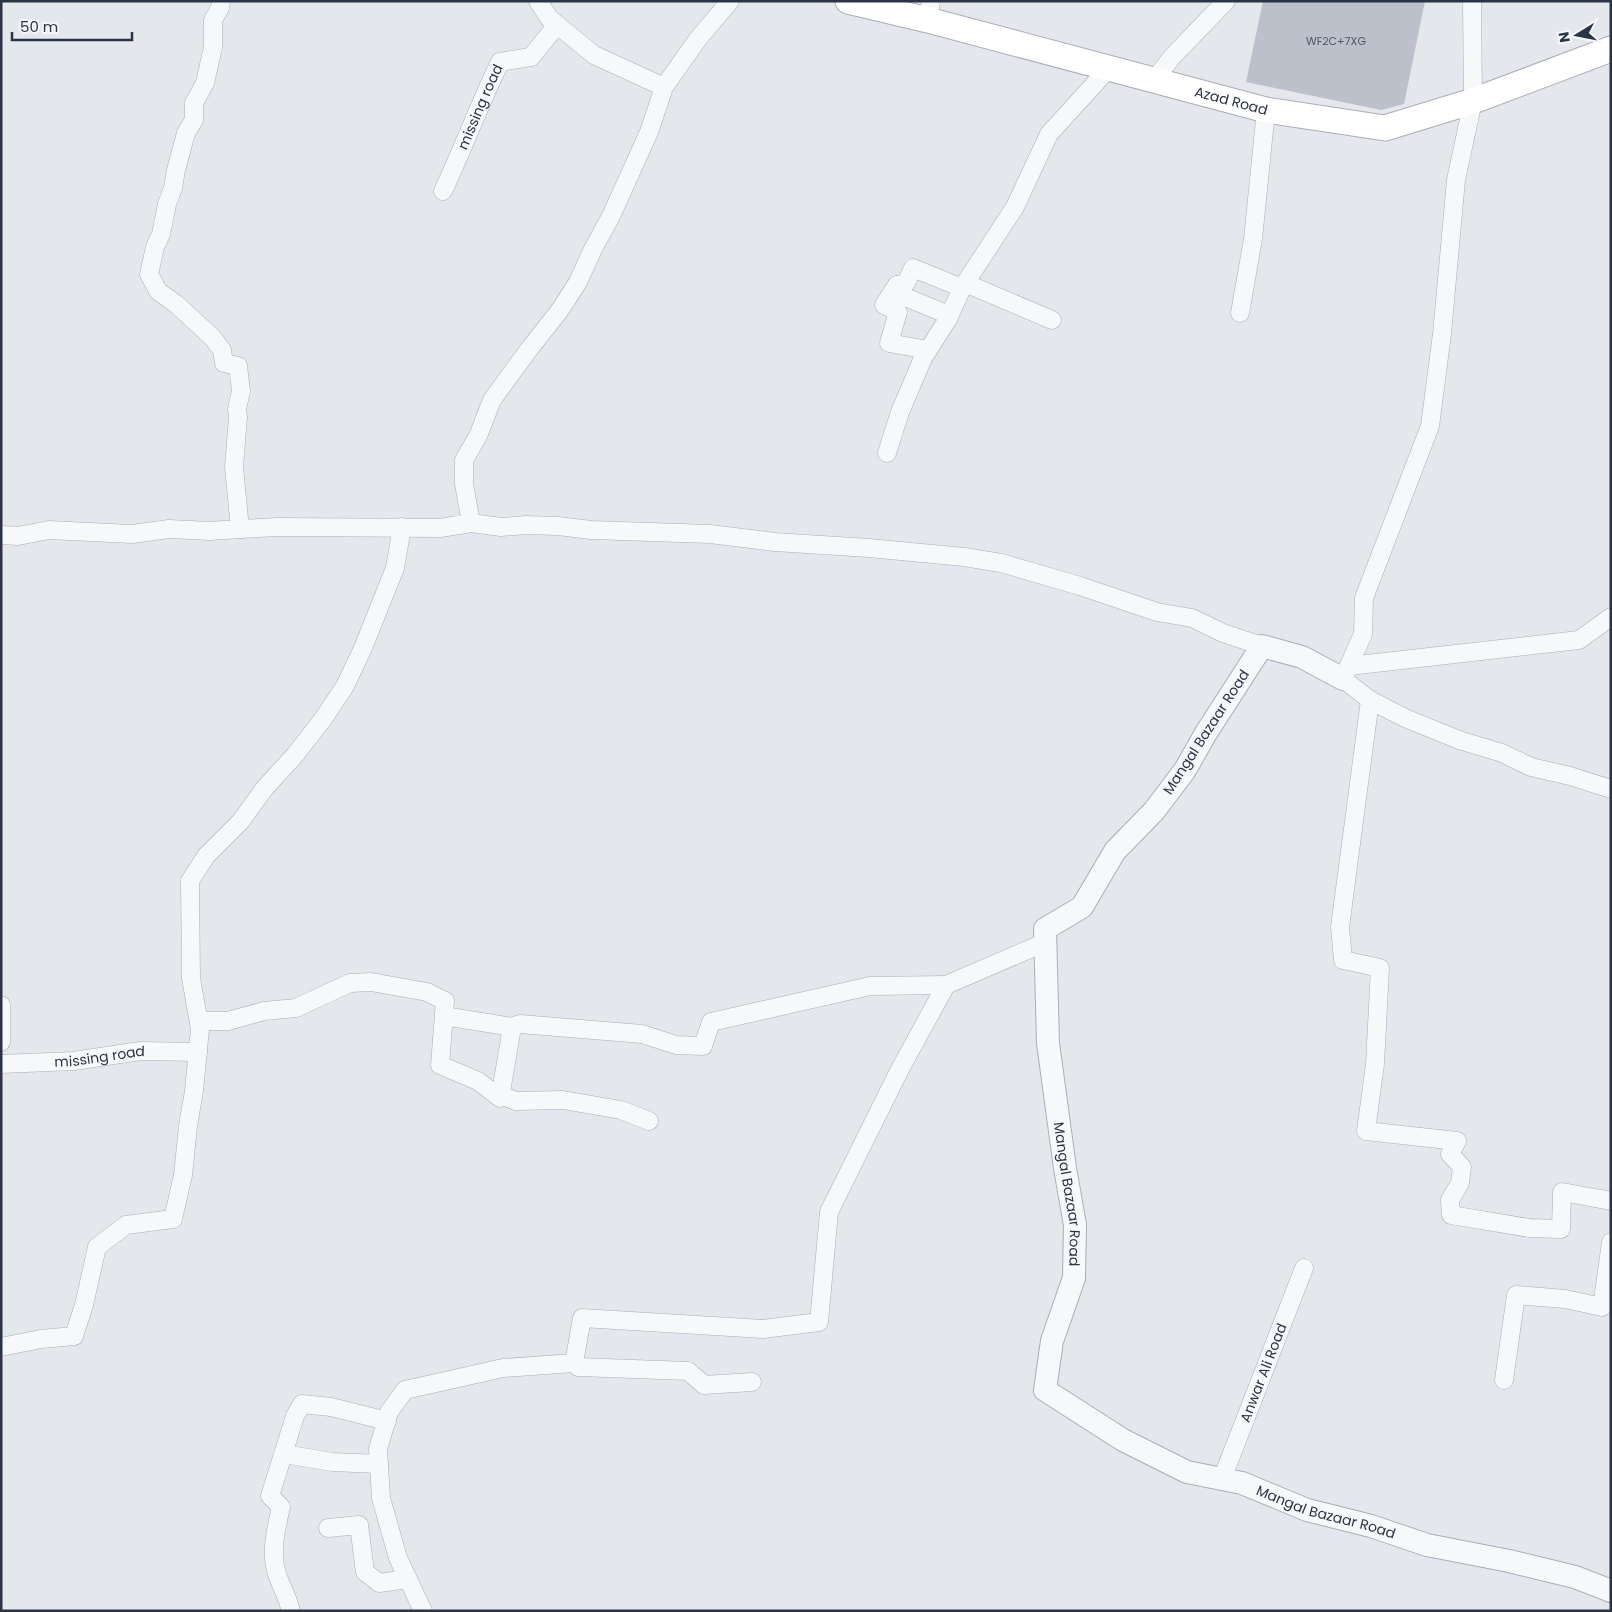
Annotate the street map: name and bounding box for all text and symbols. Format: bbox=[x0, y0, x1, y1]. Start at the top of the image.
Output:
scale bar bbox=[12, 10, 132, 42]
north arrow bbox=[1552, 10, 1602, 60]
text: 50 m bbox=[20, 16, 58, 37]
text: N bbox=[1553, 30, 1575, 44]
house number: WF2C+7XG bbox=[1306, 33, 1366, 49]
street label: missing road bbox=[453, 61, 508, 153]
street label: Azad Road bbox=[1192, 81, 1270, 120]
street label: Mangal Bazaar Road bbox=[1158, 666, 1254, 798]
street label: missing road bbox=[54, 1041, 145, 1072]
street label: Mangal Bazaar Road bbox=[1049, 1121, 1085, 1266]
street label: Anwar Ali Road bbox=[1235, 1320, 1292, 1425]
street label: Mangal Bazaar Road bbox=[1253, 1480, 1398, 1544]

